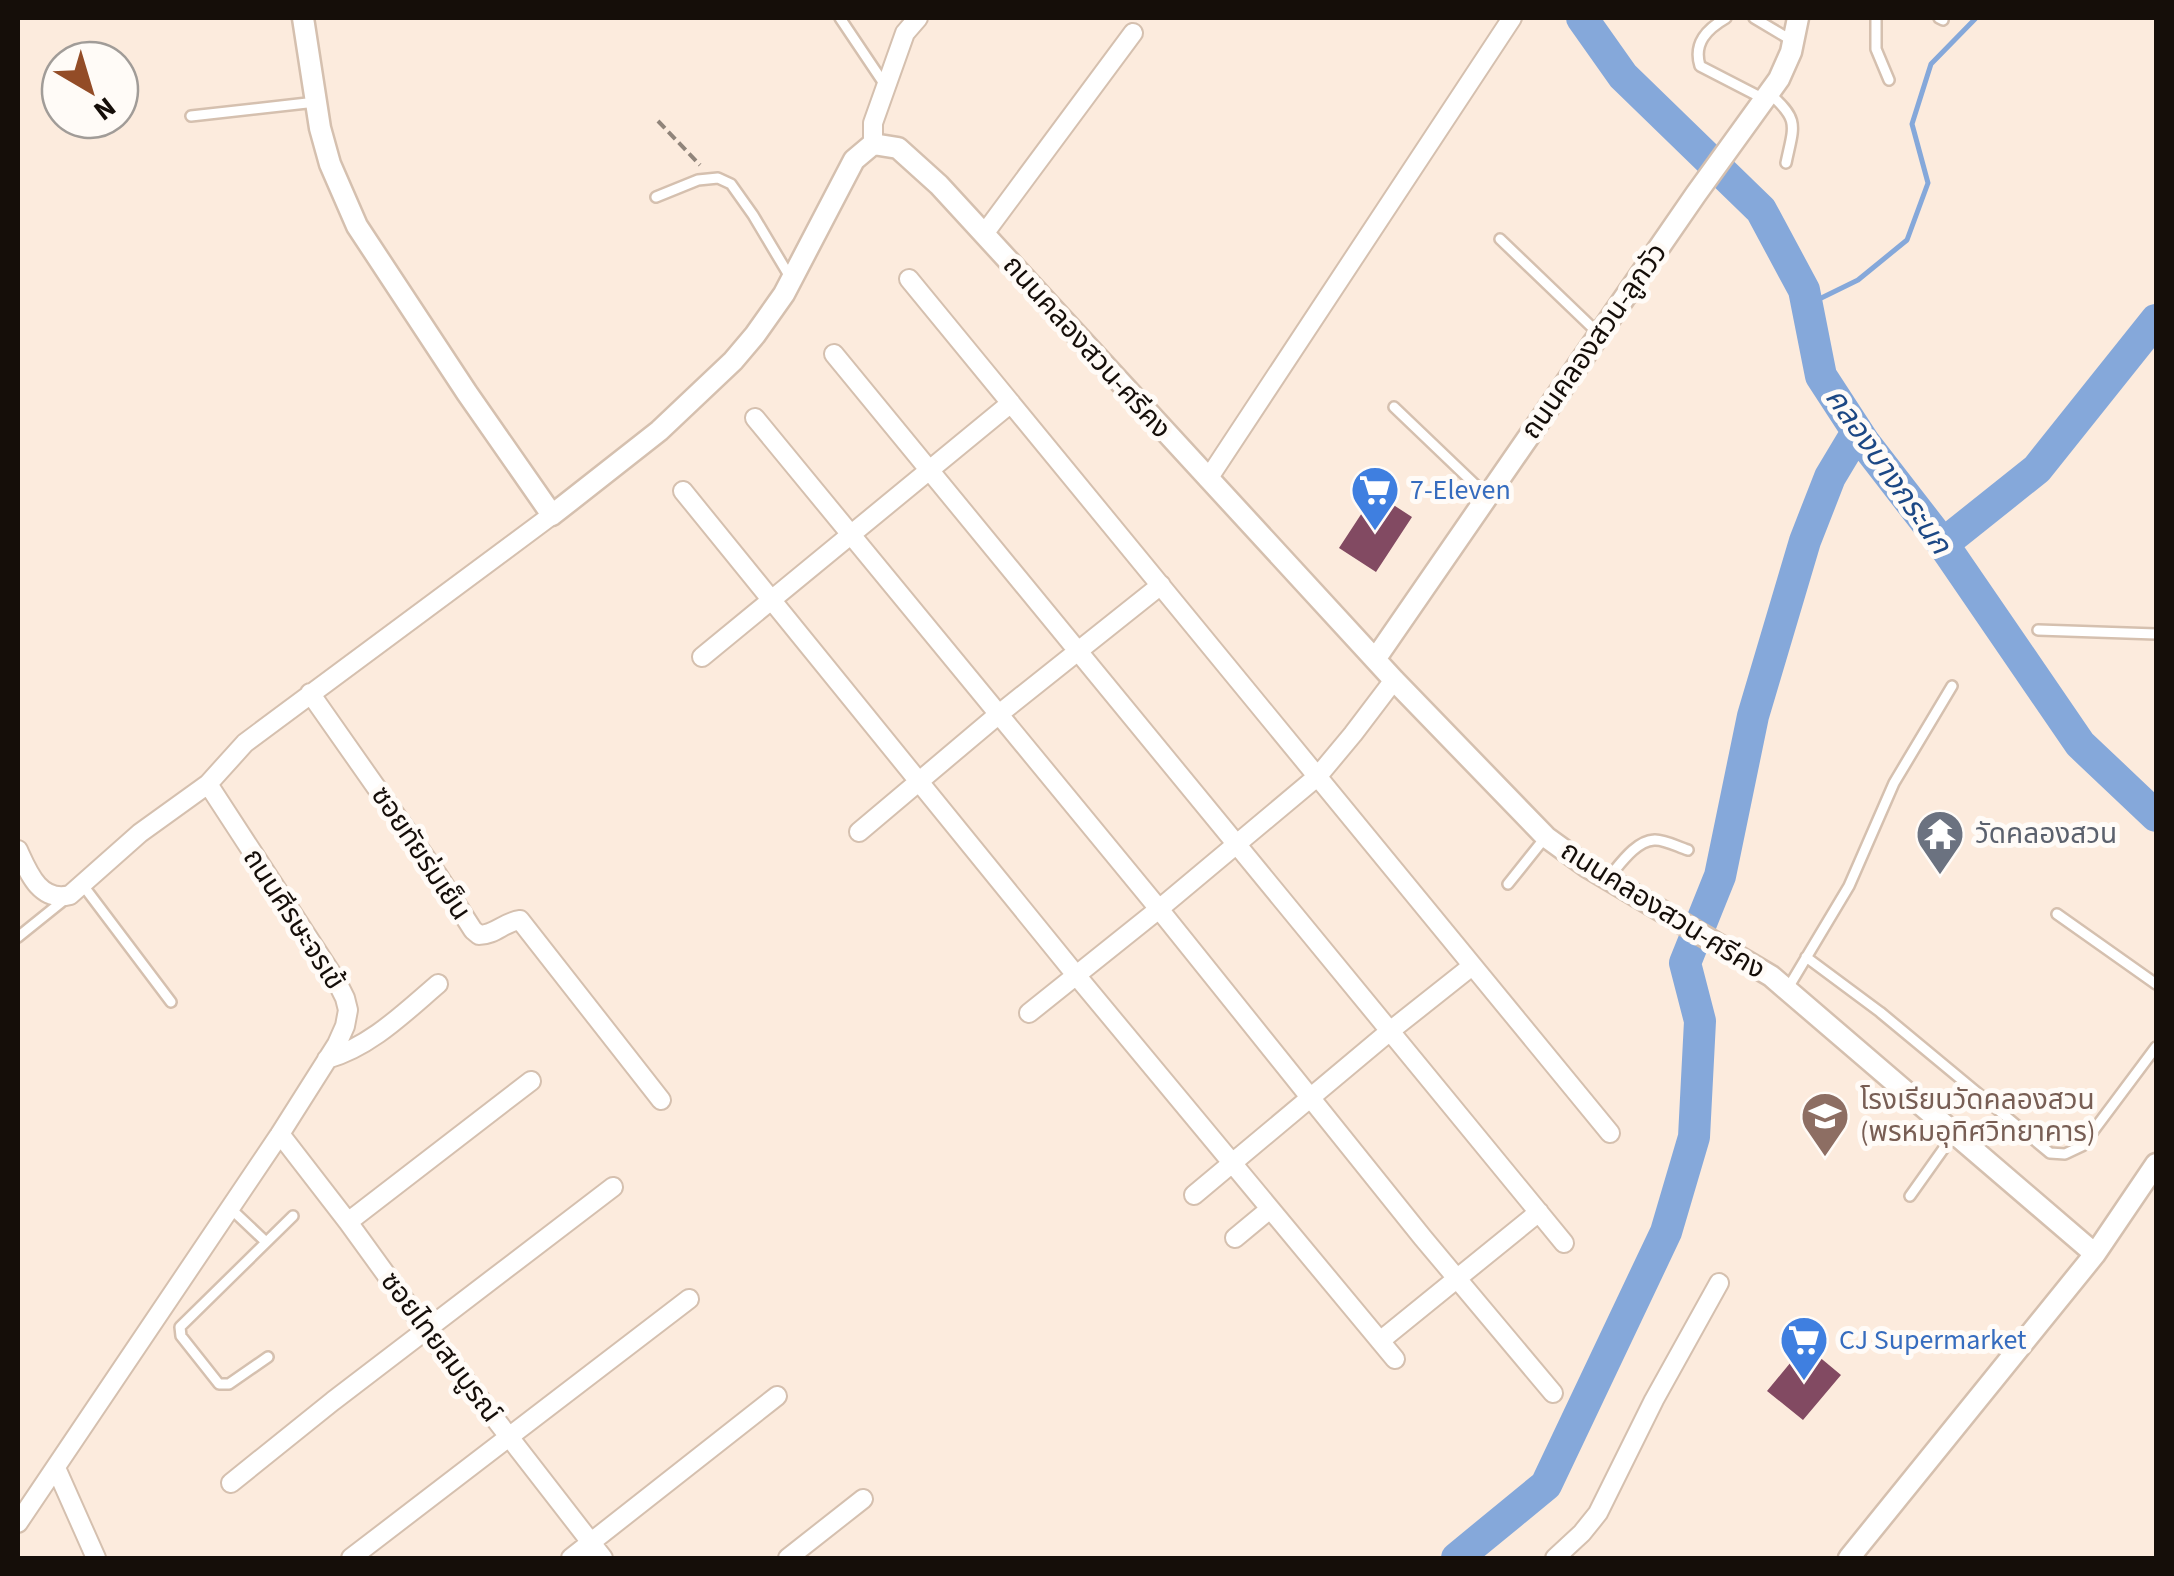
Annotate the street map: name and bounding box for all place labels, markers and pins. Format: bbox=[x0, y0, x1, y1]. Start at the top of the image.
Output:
supermarket icon: 7-Eleven bbox=[1349, 464, 1401, 532]
place label: 7-Eleven bbox=[1410, 470, 1511, 510]
temple icon: วัดคลองสวน bbox=[1914, 808, 1966, 876]
place label: วัดคลองสวน bbox=[1975, 814, 2117, 854]
place label: โรงเรียนวัดคลองสวน (พรหมอุทิศวิทยาคาร) bbox=[1860, 1080, 2095, 1152]
school or university icon: โรงเรียนวัดคลองสวน (พรหมอุทิศวิทยาคาร) bbox=[1799, 1090, 1851, 1158]
supermarket icon: CJ Supermarket bbox=[1778, 1314, 1830, 1382]
place label: CJ Supermarket bbox=[1839, 1320, 2027, 1360]

